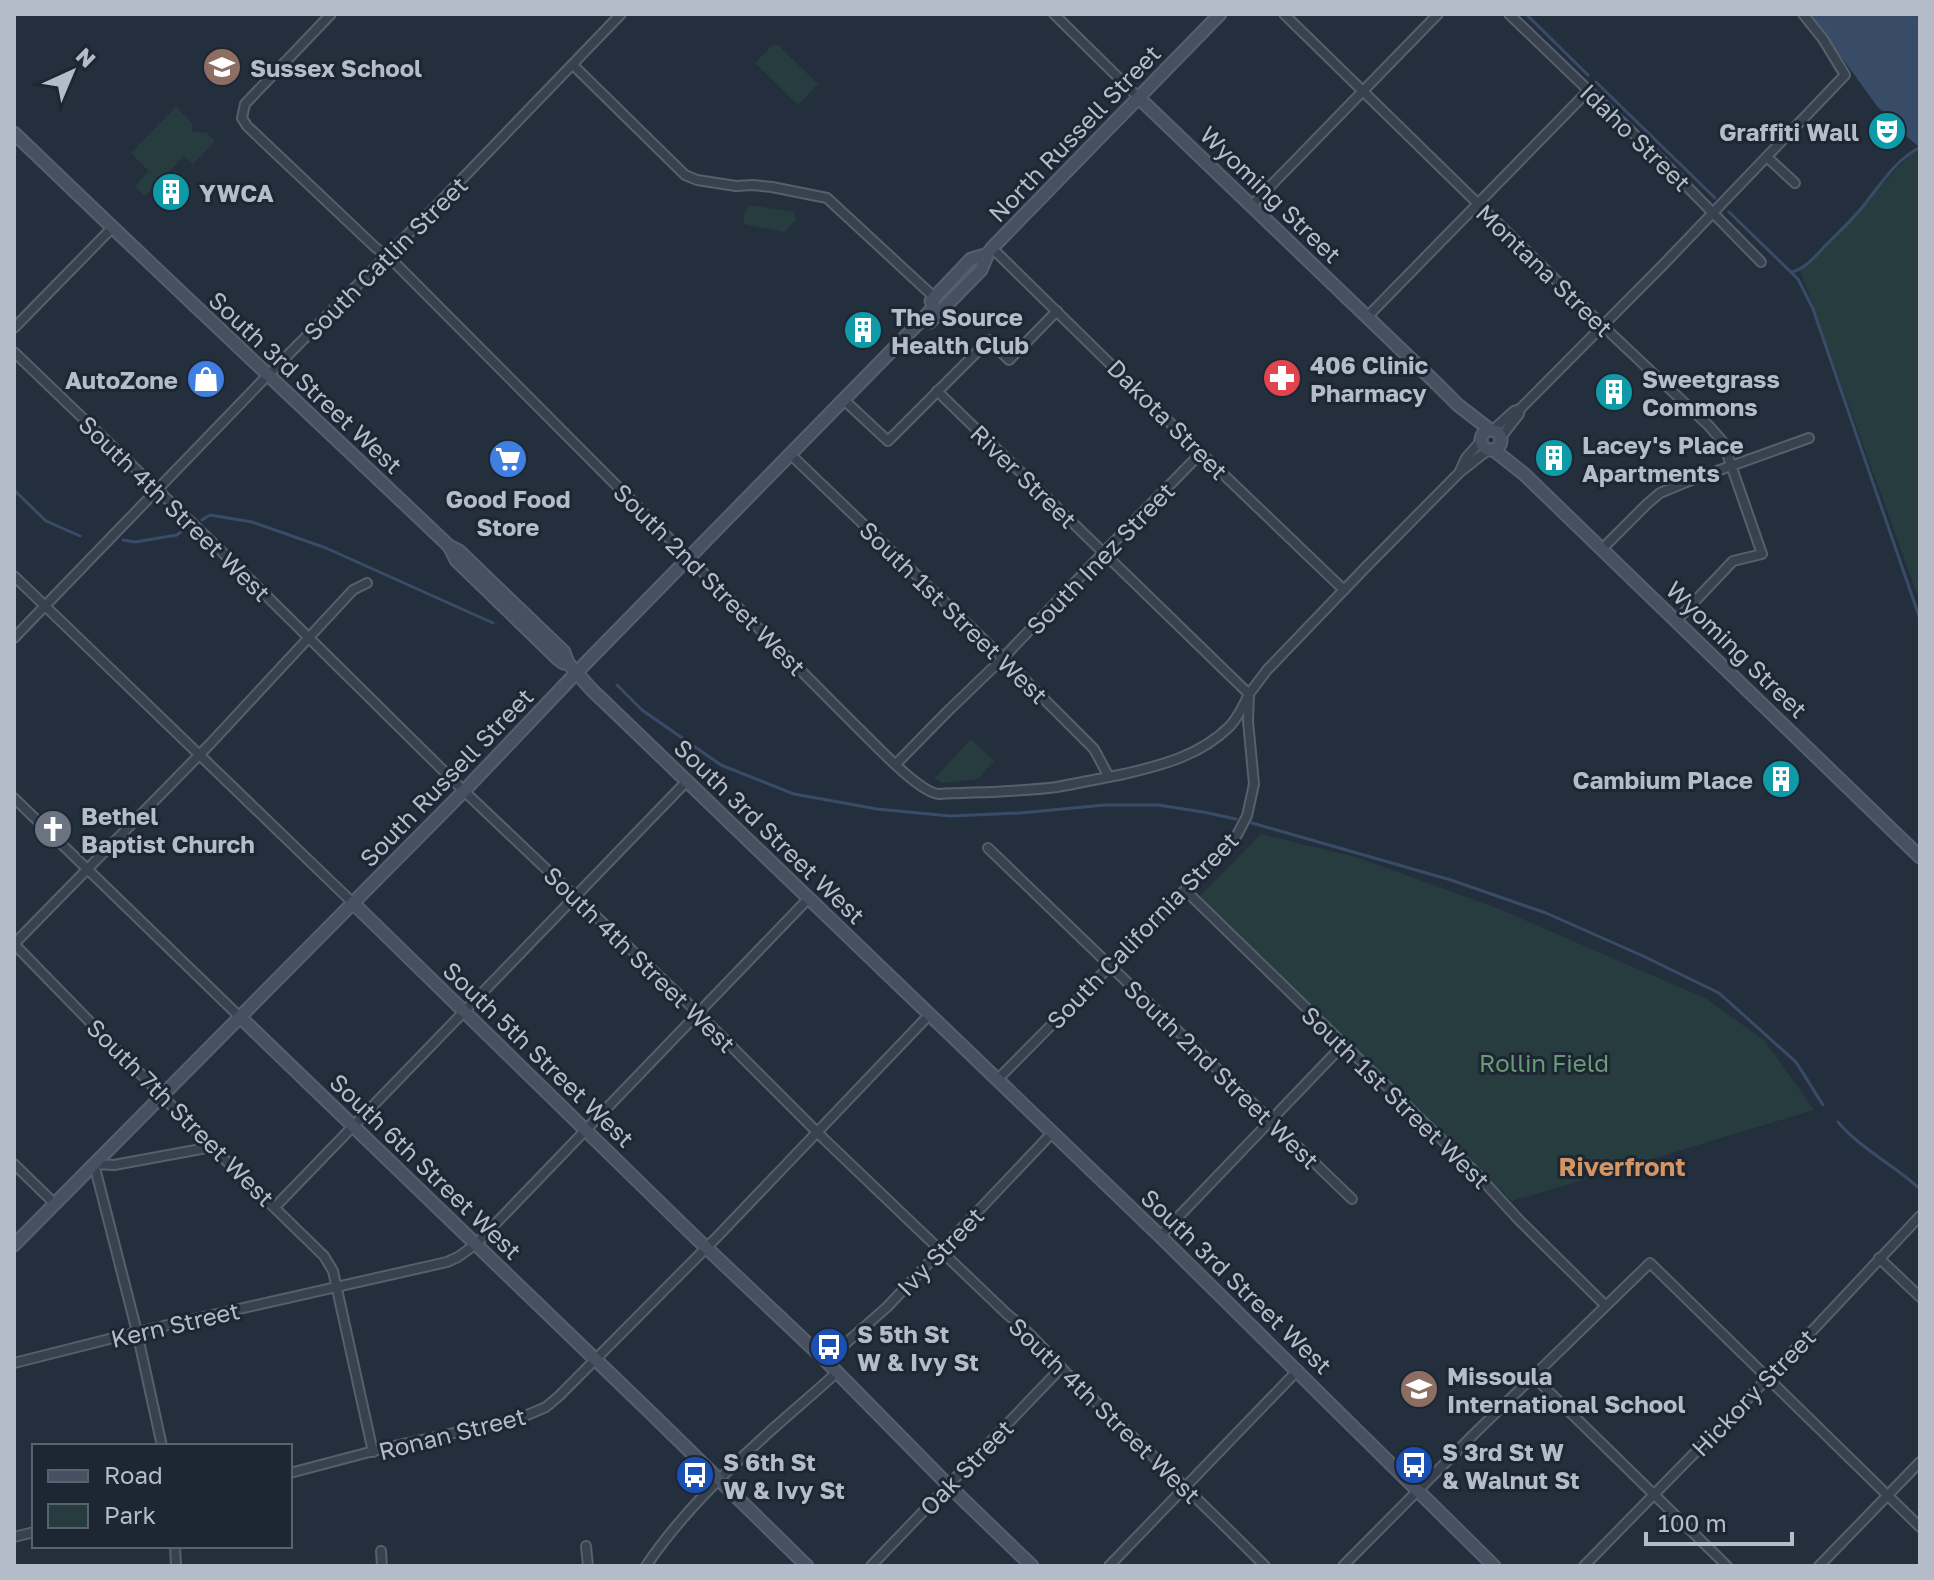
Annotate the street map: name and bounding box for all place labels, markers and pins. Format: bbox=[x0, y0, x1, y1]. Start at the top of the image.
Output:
school or university icon: Sussex School bbox=[201, 46, 243, 88]
place label: Sussex School bbox=[250, 53, 422, 82]
theatre icon: Graffiti Wall bbox=[1866, 110, 1908, 152]
place label: Graffiti Wall bbox=[1719, 117, 1859, 146]
building icon: YWCA bbox=[150, 171, 192, 213]
place label: YWCA bbox=[199, 178, 274, 207]
place label: The Source Health Club bbox=[891, 302, 1029, 359]
building icon: The Source Health Club bbox=[842, 309, 884, 351]
place label: 406 Clinic Pharmacy bbox=[1310, 350, 1429, 407]
pharmacy icon: 406 Clinic Pharmacy bbox=[1261, 357, 1303, 399]
shop icon: AutoZone bbox=[185, 358, 227, 400]
place label: Sweetgrass Commons bbox=[1642, 364, 1780, 421]
place label: AutoZone bbox=[65, 365, 178, 394]
building icon: Sweetgrass Commons bbox=[1593, 371, 1635, 413]
place label: Lacey's Place Apartments bbox=[1582, 430, 1744, 487]
building icon: Lacey's Place Apartments bbox=[1533, 437, 1575, 479]
supermarket icon: Good Food Store bbox=[487, 438, 529, 480]
place label: Good Food Store bbox=[446, 484, 570, 541]
building icon: Cambium Place bbox=[1760, 758, 1802, 800]
place label: Cambium Place bbox=[1572, 765, 1753, 794]
place label: Bethel Baptist Church bbox=[81, 801, 255, 858]
church icon: Bethel Baptist Church bbox=[32, 808, 74, 850]
place label: S 5th St W & Ivy St bbox=[857, 1319, 979, 1376]
bus stop icon: S 5th St W & Ivy St bbox=[808, 1326, 850, 1368]
place label: Missoula International School bbox=[1447, 1361, 1686, 1418]
school or university icon: Missoula International School bbox=[1398, 1368, 1440, 1410]
place label: S 3rd St W & Walnut St bbox=[1442, 1437, 1580, 1494]
bus stop icon: S 3rd St W & Walnut St bbox=[1393, 1444, 1435, 1486]
place label: S 6th St W & Ivy St bbox=[723, 1447, 845, 1504]
bus stop icon: S 6th St W & Ivy St bbox=[674, 1454, 716, 1496]

